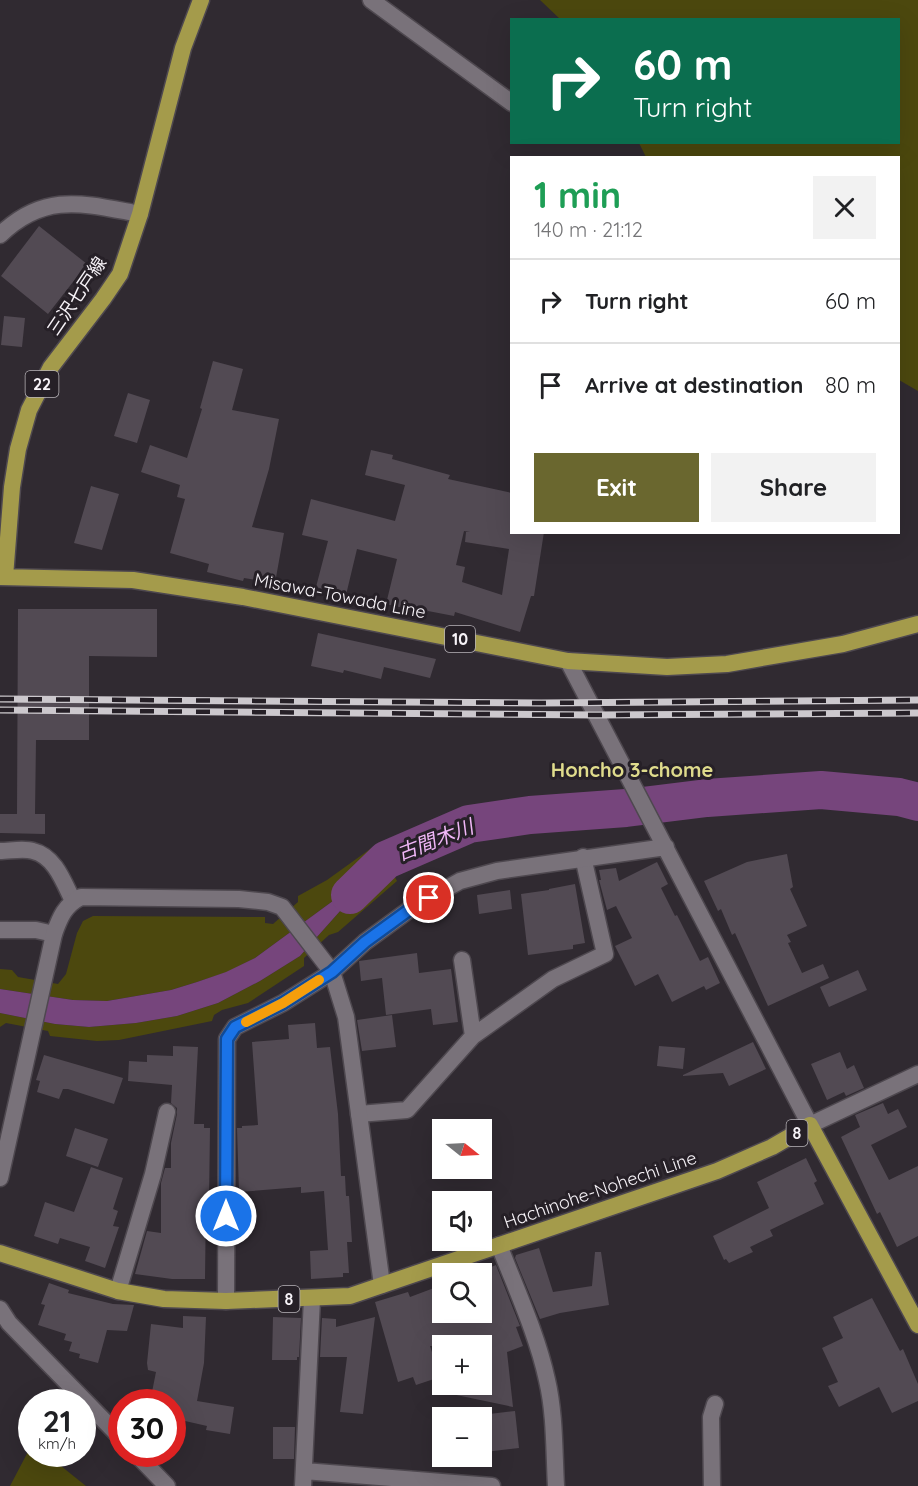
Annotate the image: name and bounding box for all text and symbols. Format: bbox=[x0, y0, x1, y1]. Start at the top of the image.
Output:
text: 60 m bbox=[633, 38, 733, 91]
icon: right bbox=[534, 42, 612, 120]
text: Turn right bbox=[633, 90, 752, 124]
text: 1 min bbox=[534, 172, 621, 217]
button: close bbox=[813, 176, 876, 239]
text: 140 m · 21:12 bbox=[534, 217, 643, 242]
street label: 三沢七戸線 bbox=[42, 252, 111, 339]
icon: right bbox=[534, 285, 567, 318]
text: Turn right bbox=[585, 287, 689, 315]
text: 60 m bbox=[825, 287, 876, 315]
icon: arrive bbox=[534, 369, 567, 402]
road number: 22 bbox=[26, 371, 58, 397]
text: Arrive at destination bbox=[585, 371, 803, 399]
text: 80 m bbox=[825, 371, 876, 399]
button: Exit bbox=[534, 453, 699, 522]
button: Share bbox=[711, 453, 876, 522]
street label: Misawa-Towada Line bbox=[252, 568, 428, 623]
road number: 10 bbox=[445, 626, 475, 652]
district label: Honcho 3-chome bbox=[551, 757, 713, 782]
water label: 古間木川 bbox=[393, 813, 479, 866]
pin bbox=[403, 872, 454, 923]
icon: arrive bbox=[412, 881, 445, 914]
north arrow bbox=[432, 1119, 492, 1179]
map controls bbox=[432, 1119, 492, 1467]
road number: 8 bbox=[786, 1120, 808, 1146]
street label: Hachinohe-Nohechi Line bbox=[500, 1146, 699, 1233]
position arrow bbox=[194, 1184, 258, 1248]
button: sound bbox=[432, 1191, 492, 1251]
button: search bbox=[432, 1263, 492, 1323]
road number: 8 bbox=[278, 1286, 300, 1312]
button: + bbox=[432, 1335, 492, 1395]
speed limit sign: 30 bbox=[108, 1389, 186, 1467]
text: 21 bbox=[43, 1402, 71, 1440]
button: − bbox=[432, 1407, 492, 1467]
text: km/h bbox=[38, 1434, 76, 1453]

